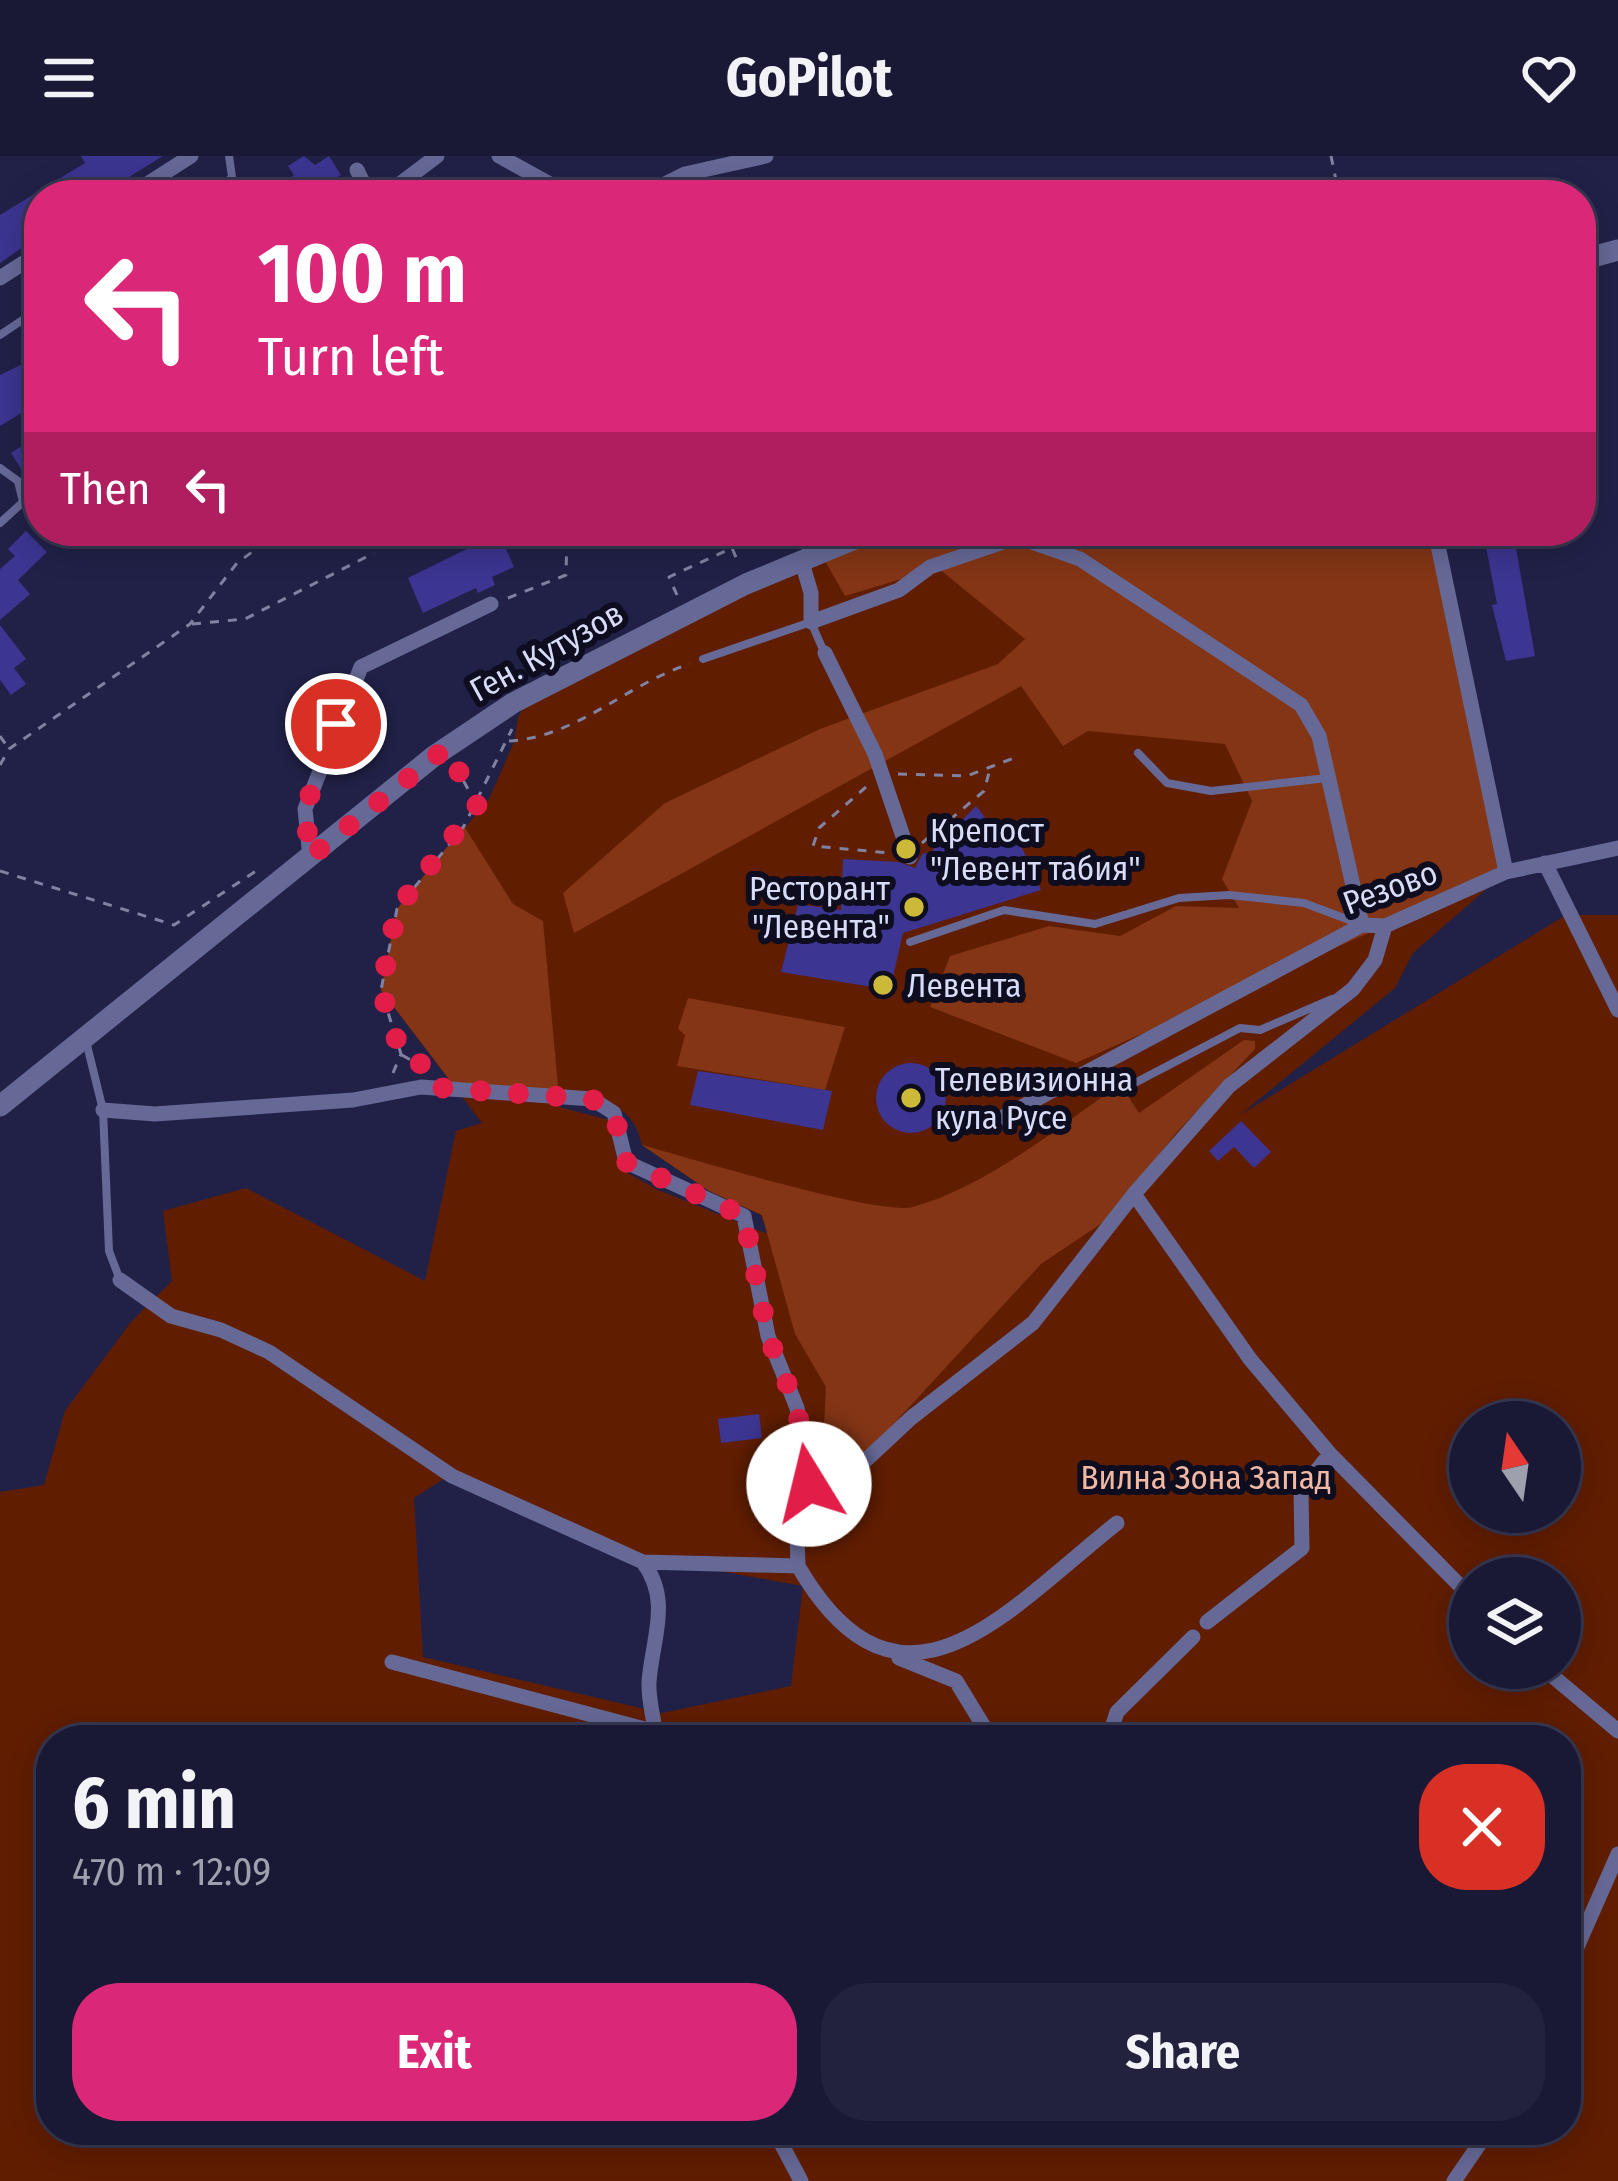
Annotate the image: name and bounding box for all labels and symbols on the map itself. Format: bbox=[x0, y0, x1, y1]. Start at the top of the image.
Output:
street label: Ген. Кутузов bbox=[463, 593, 630, 710]
pin bbox=[285, 673, 387, 775]
place label: Крепост "Левент табия" bbox=[930, 811, 1141, 889]
marker: Крепост "Левент табия" bbox=[893, 836, 919, 862]
street label: Резово bbox=[1338, 852, 1443, 923]
place label: Ресторант "Левента" bbox=[749, 869, 891, 947]
marker: Ресторант "Левента" bbox=[901, 894, 927, 920]
place label: Левента bbox=[907, 966, 1021, 1006]
marker: Левента bbox=[870, 972, 896, 998]
place label: Телевизионна кула Русе bbox=[935, 1060, 1133, 1138]
marker: Телевизионна кула Русе bbox=[898, 1085, 924, 1111]
north arrow bbox=[1449, 1401, 1581, 1533]
position arrow bbox=[746, 1421, 872, 1547]
park label: Вилна Зона Запад bbox=[1081, 1458, 1331, 1498]

